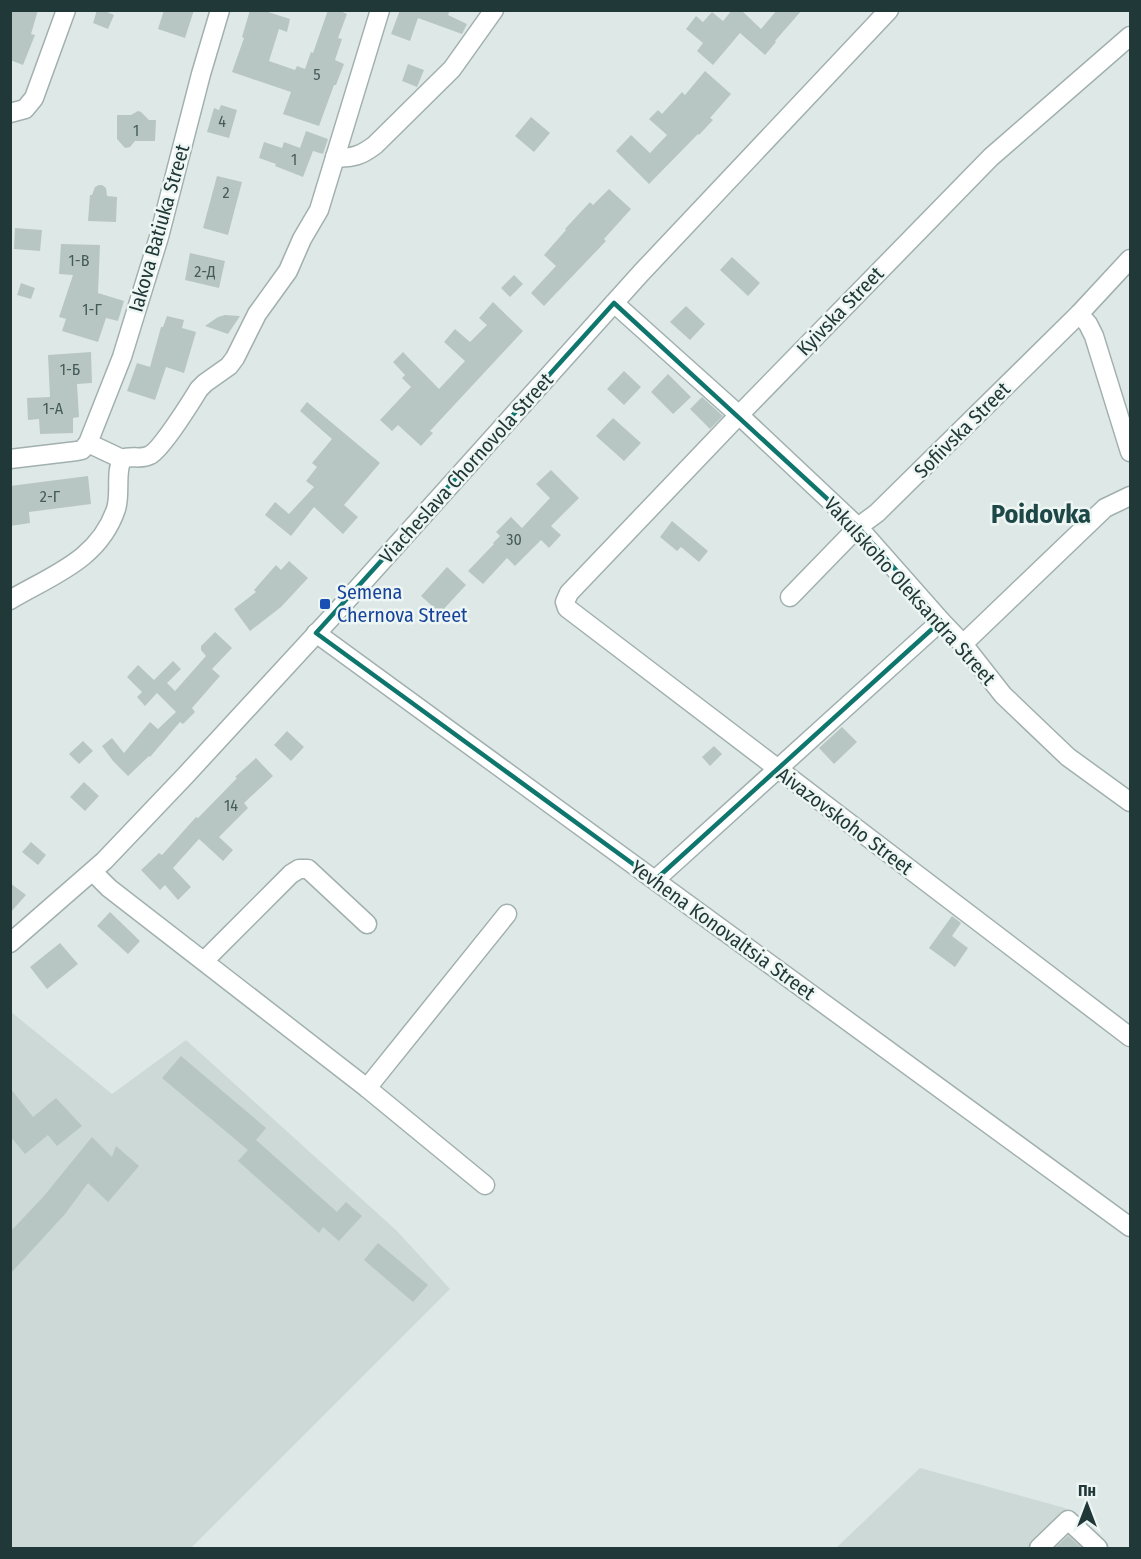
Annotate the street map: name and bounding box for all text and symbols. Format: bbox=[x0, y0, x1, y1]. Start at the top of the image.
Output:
house number: 5 bbox=[313, 65, 321, 84]
house number: 4 bbox=[218, 112, 226, 131]
house number: 1 bbox=[133, 121, 139, 140]
street label: Iakova Batiuka Street bbox=[124, 141, 195, 315]
house number: 1 bbox=[291, 150, 297, 169]
house number: 2 bbox=[222, 183, 230, 202]
house number: 1-В bbox=[69, 251, 90, 270]
street label: Kyivska Street bbox=[792, 261, 889, 360]
house number: 2-Д bbox=[194, 262, 216, 281]
house number: 1-Г bbox=[82, 300, 102, 319]
house number: 1-Б bbox=[60, 360, 80, 379]
street label: Viacheslava Chornovola Street bbox=[374, 368, 558, 568]
street label: Sofiivska Street bbox=[909, 377, 1015, 483]
house number: 1-А bbox=[43, 399, 64, 418]
house number: 2-Г bbox=[40, 487, 61, 506]
street label: Vakulskoho Oleksandra Street bbox=[819, 492, 1001, 690]
district label: Poidovka bbox=[991, 499, 1091, 530]
house number: 30 bbox=[506, 530, 522, 549]
place label: Semena Chernova Street bbox=[337, 580, 468, 627]
marker: Semena Chernova Street bbox=[318, 597, 332, 611]
street label: Aivazovskoho Street bbox=[772, 762, 918, 880]
house number: 14 bbox=[224, 796, 238, 815]
street label: Yevhena Konovaltsia Street bbox=[626, 855, 820, 1005]
north arrow bbox=[1057, 1475, 1117, 1535]
text: Пн bbox=[1078, 1481, 1096, 1500]

